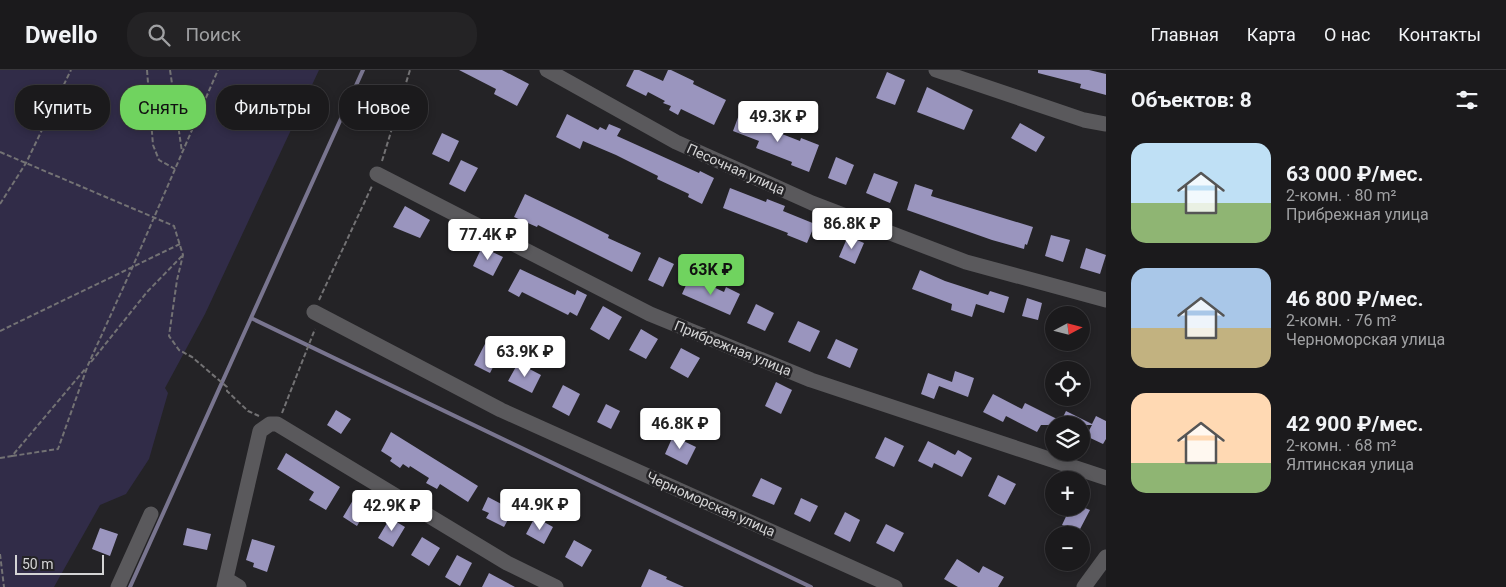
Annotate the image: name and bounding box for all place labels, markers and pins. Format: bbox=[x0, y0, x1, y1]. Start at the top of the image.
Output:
pin: 49.3K ₽ bbox=[732, 100, 824, 143]
pin: 86.8K ₽ bbox=[806, 208, 898, 250]
pin: 77.4K ₽ bbox=[442, 218, 534, 261]
pin: 63K ₽ bbox=[676, 254, 746, 296]
pin: 63.9K ₽ bbox=[479, 336, 571, 378]
pin: 46.8K ₽ bbox=[634, 408, 726, 450]
pin: 44.9K ₽ bbox=[494, 488, 586, 531]
pin: 42.9K ₽ bbox=[346, 490, 438, 532]

